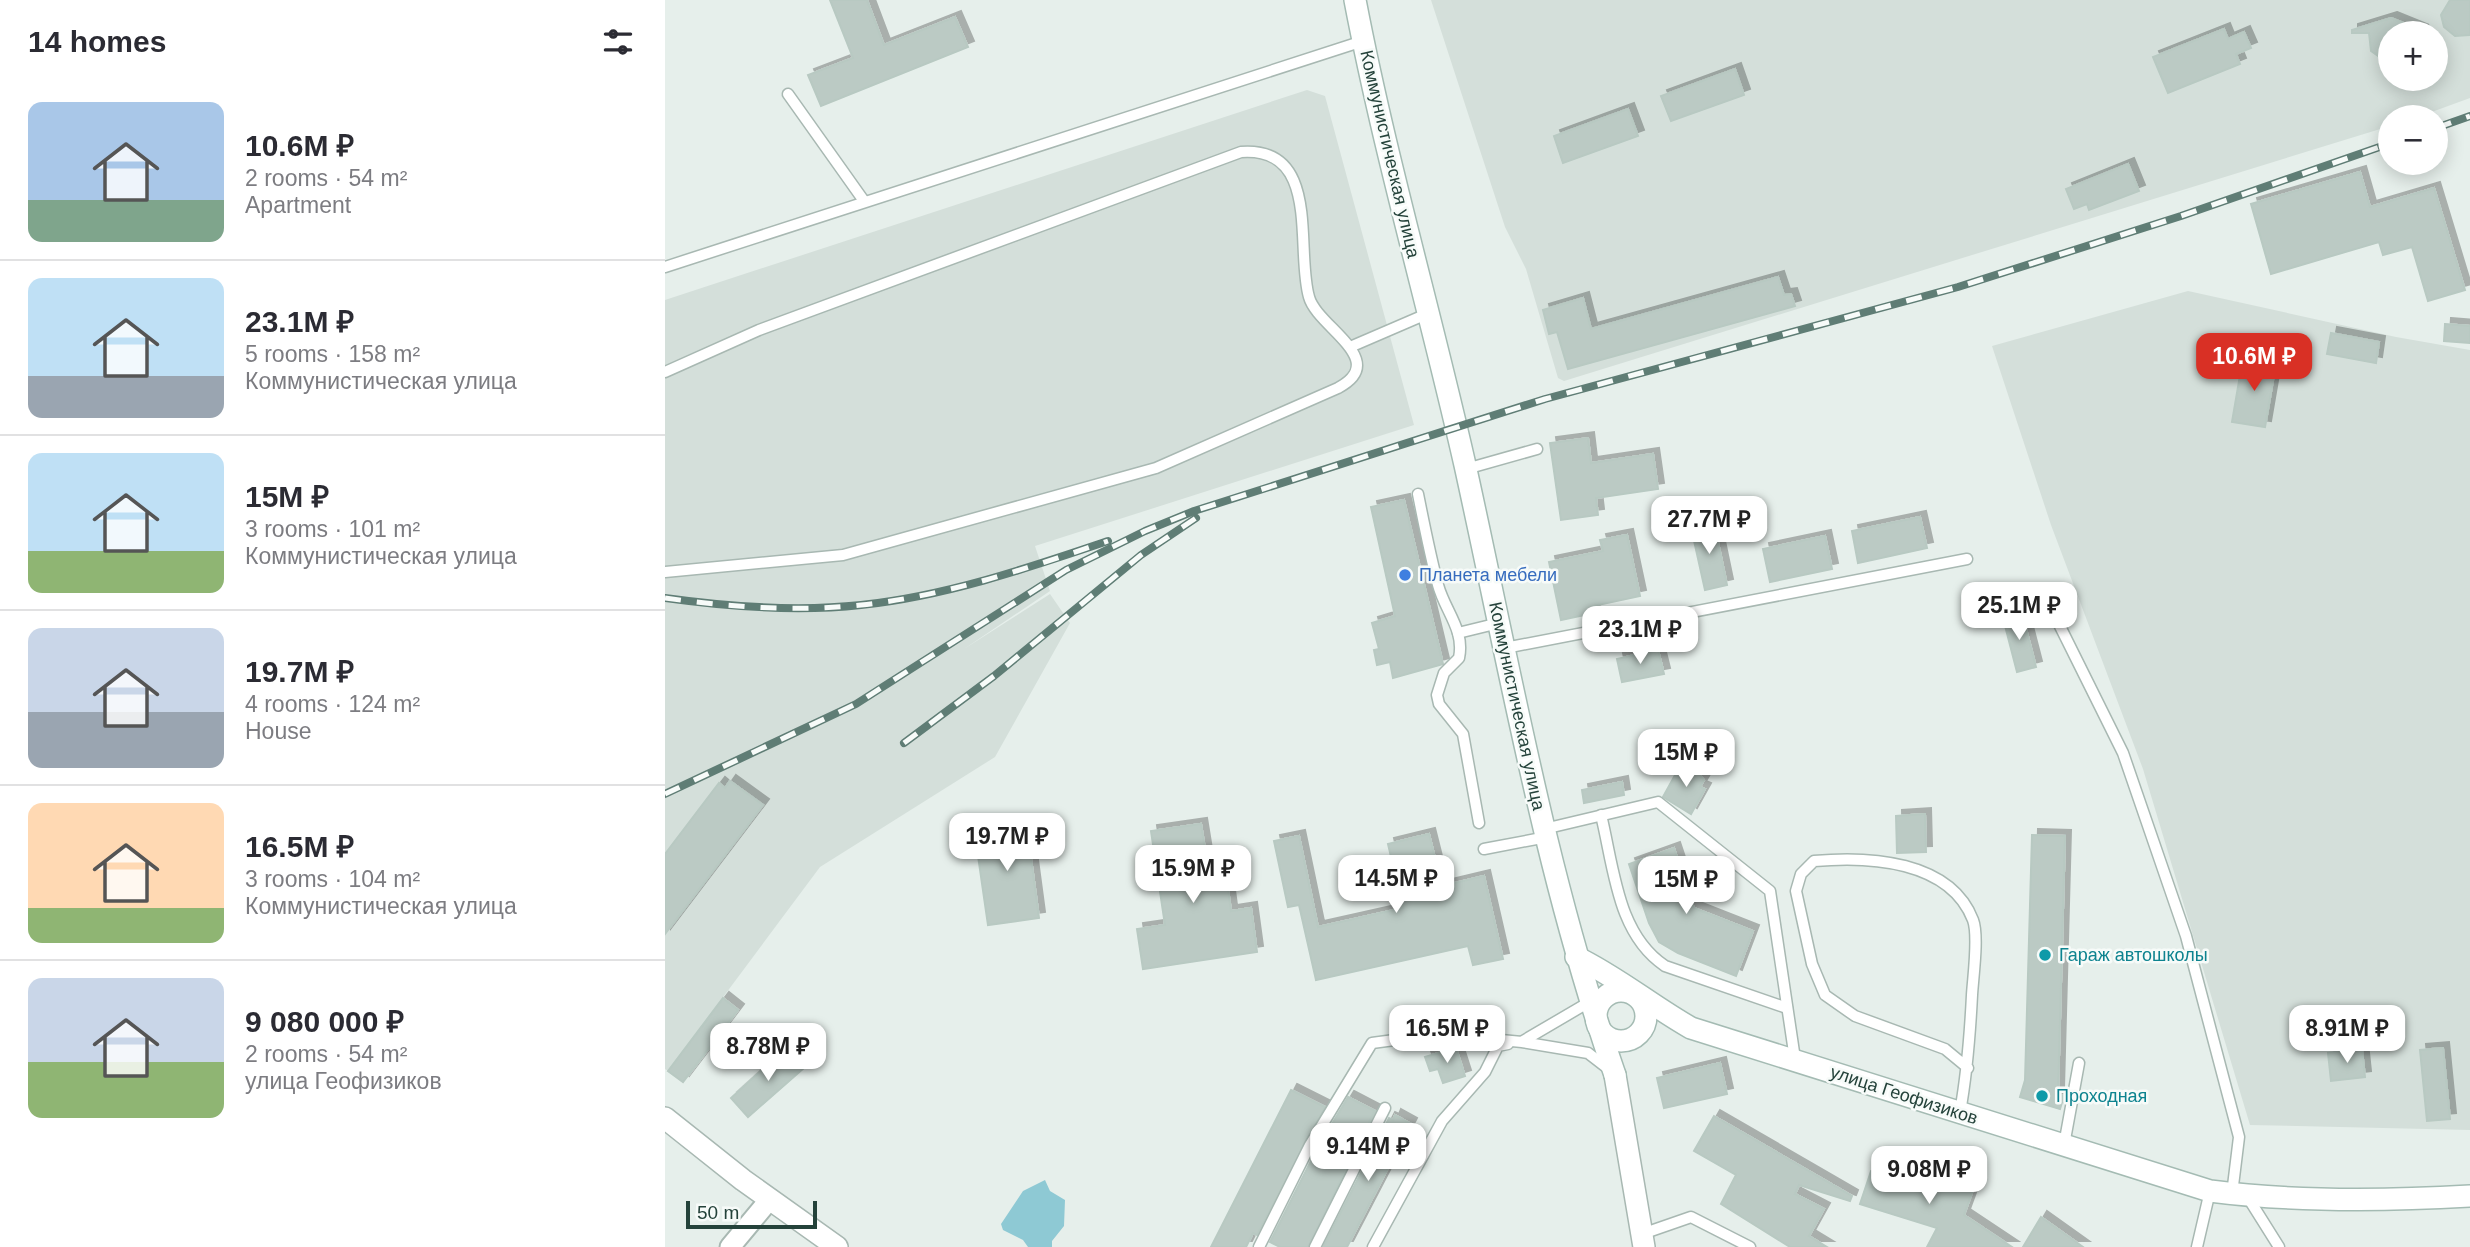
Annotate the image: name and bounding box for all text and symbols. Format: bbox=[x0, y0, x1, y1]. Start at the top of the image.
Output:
map controls bbox=[2378, 21, 2448, 175]
button: + bbox=[2378, 21, 2448, 91]
icon: filters bbox=[599, 23, 637, 61]
text: 14 homes bbox=[28, 25, 166, 58]
street label: Коммунистическая улица bbox=[1356, 48, 1424, 261]
button: − bbox=[2378, 105, 2448, 175]
text: 10.6M ₽ bbox=[245, 129, 354, 162]
icon: home bbox=[84, 130, 168, 214]
text: 2 rooms · 54 m² bbox=[245, 165, 407, 191]
text: Apartment bbox=[245, 192, 351, 218]
text: 23.1M ₽ bbox=[245, 305, 354, 338]
icon: home bbox=[84, 306, 168, 390]
pin: 10.6M ₽ bbox=[2189, 334, 2319, 393]
text: 5 rooms · 158 m² bbox=[245, 341, 420, 367]
text: 10.6M ₽ bbox=[2212, 343, 2296, 369]
text: Коммунистическая улица bbox=[245, 368, 517, 394]
text: 15M ₽ bbox=[245, 480, 329, 513]
icon: home bbox=[84, 481, 168, 565]
pin: 27.7M ₽ bbox=[1644, 496, 1774, 556]
text: 27.7M ₽ bbox=[1667, 506, 1751, 532]
text: 3 rooms · 101 m² bbox=[245, 516, 420, 542]
text: Коммунистическая улица bbox=[245, 543, 517, 569]
place label: Планета мебели bbox=[1419, 565, 1557, 585]
marker: Планета мебели bbox=[1397, 567, 1413, 583]
pin: 25.1M ₽ bbox=[1954, 582, 2084, 642]
text: 25.1M ₽ bbox=[1977, 592, 2061, 618]
street label: Коммунистическая улица bbox=[1485, 600, 1549, 813]
pin: 23.1M ₽ bbox=[1575, 606, 1705, 666]
text: 23.1M ₽ bbox=[1598, 616, 1682, 642]
text: 19.7M ₽ bbox=[245, 655, 354, 688]
icon: home bbox=[84, 656, 168, 740]
text: 4 rooms · 124 m² bbox=[245, 691, 420, 717]
text: House bbox=[245, 718, 311, 744]
pin: 15M ₽ bbox=[1637, 730, 1735, 789]
text: 15M ₽ bbox=[1654, 739, 1718, 765]
pin: 19.7M ₽ bbox=[942, 814, 1072, 873]
text: 19.7M ₽ bbox=[965, 823, 1049, 849]
text: 16.5M ₽ bbox=[245, 830, 354, 863]
icon: home bbox=[84, 831, 168, 915]
pin: 15.9M ₽ bbox=[1128, 846, 1258, 905]
text: 15.9M ₽ bbox=[1151, 855, 1235, 881]
pin: 14.5M ₽ bbox=[1331, 856, 1461, 915]
pin: 15M ₽ bbox=[1637, 856, 1735, 916]
text: 14.5M ₽ bbox=[1354, 865, 1438, 891]
text: 3 rooms · 104 m² bbox=[245, 866, 420, 892]
text: 15M ₽ bbox=[1654, 866, 1718, 892]
text: Коммунистическая улица bbox=[245, 893, 517, 919]
place label: Гараж автошколы bbox=[2059, 945, 2208, 965]
marker: Гараж автошколы bbox=[2037, 947, 2053, 963]
text: 9 080 000 ₽ bbox=[245, 1005, 404, 1038]
icon: home bbox=[84, 1006, 168, 1090]
pin: 16.5M ₽ bbox=[1382, 1006, 1512, 1065]
pin: 8.91M ₽ bbox=[2282, 1006, 2412, 1065]
text: 16.5M ₽ bbox=[1405, 1015, 1489, 1041]
text: 8.91M ₽ bbox=[2305, 1015, 2389, 1041]
pin: 8.78M ₽ bbox=[703, 1024, 833, 1083]
text: 8.78M ₽ bbox=[726, 1033, 810, 1059]
text: 2 rooms · 54 m² bbox=[245, 1041, 407, 1067]
street label: улица Геофизиков bbox=[1828, 1062, 1980, 1128]
text: улица Геофизиков bbox=[245, 1068, 442, 1094]
place label: Проходная bbox=[2056, 1086, 2147, 1106]
marker: Проходная bbox=[2034, 1088, 2050, 1104]
pin: 9.14M ₽ bbox=[1303, 1124, 1433, 1183]
text: 9.14M ₽ bbox=[1326, 1133, 1410, 1159]
pin: 9.08M ₽ bbox=[1864, 1146, 1994, 1206]
text: 9.08M ₽ bbox=[1887, 1156, 1971, 1182]
scale bar bbox=[686, 1198, 817, 1230]
text: 50 m bbox=[697, 1202, 739, 1223]

